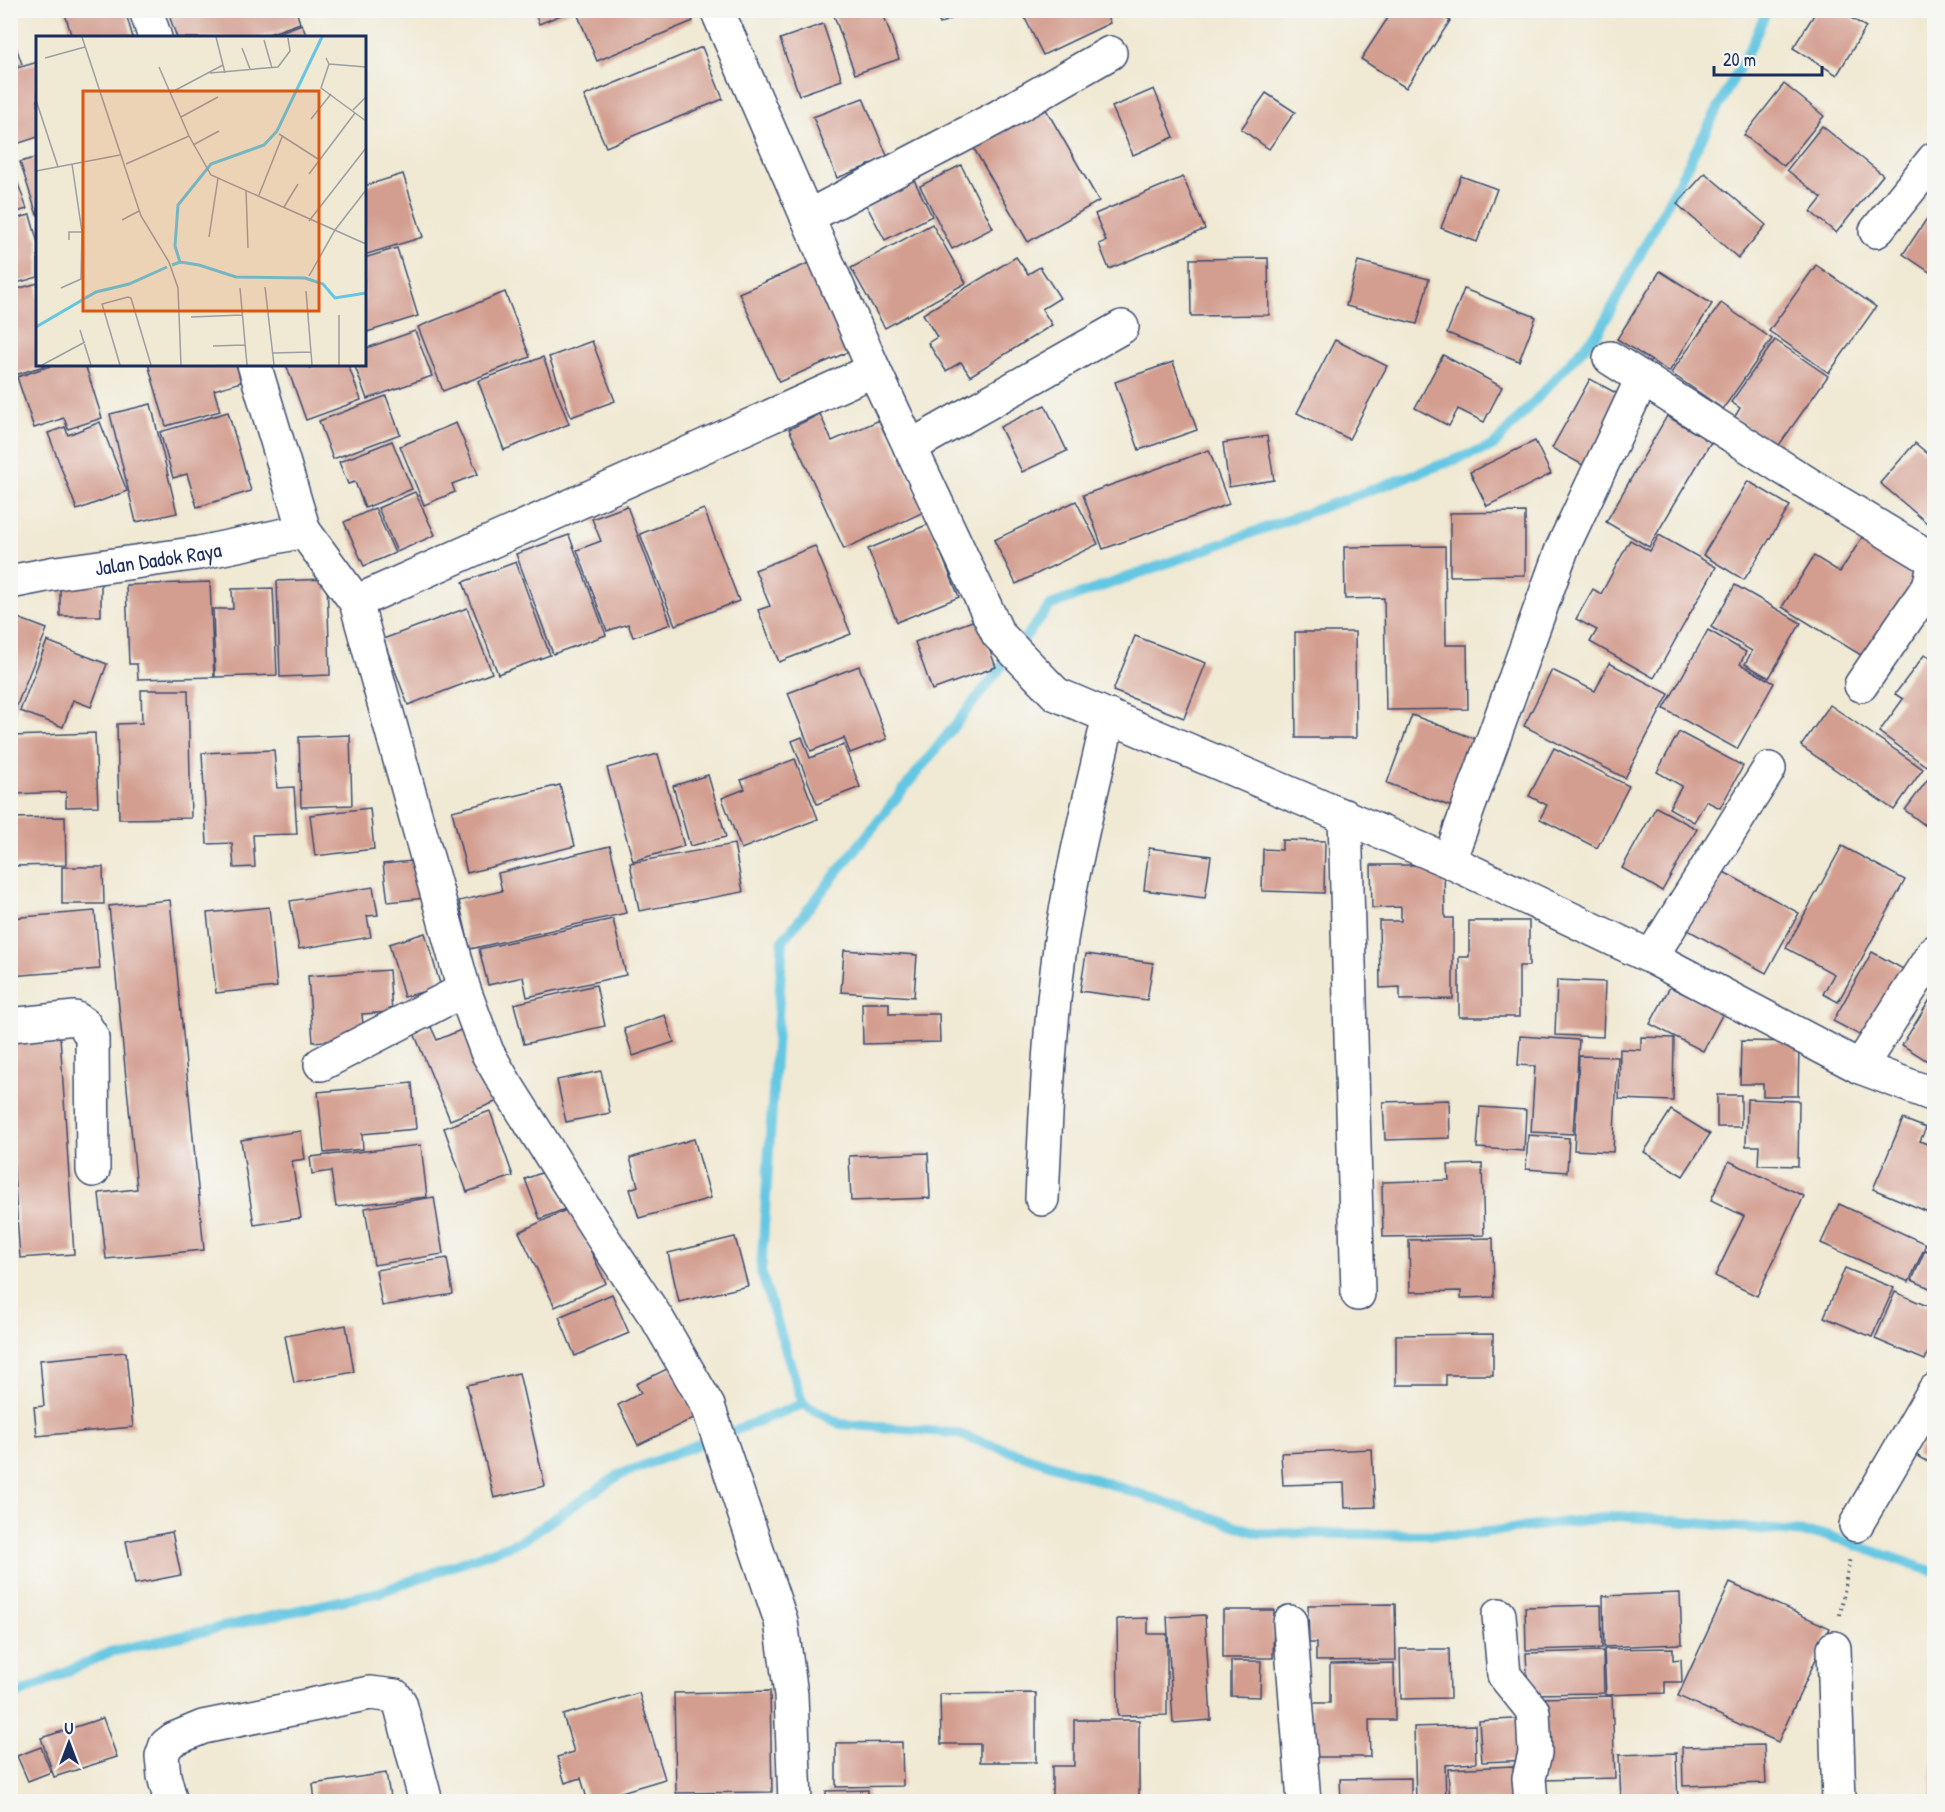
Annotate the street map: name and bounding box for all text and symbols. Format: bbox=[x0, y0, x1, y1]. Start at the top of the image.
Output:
inset map bbox=[36, 36, 366, 366]
scale bar bbox=[1714, 39, 1822, 77]
text: 20 m bbox=[1723, 47, 1756, 72]
street label: Jalan Dadok Raya bbox=[93, 534, 224, 582]
north arrow bbox=[39, 1713, 99, 1773]
text: U bbox=[65, 1717, 74, 1739]

